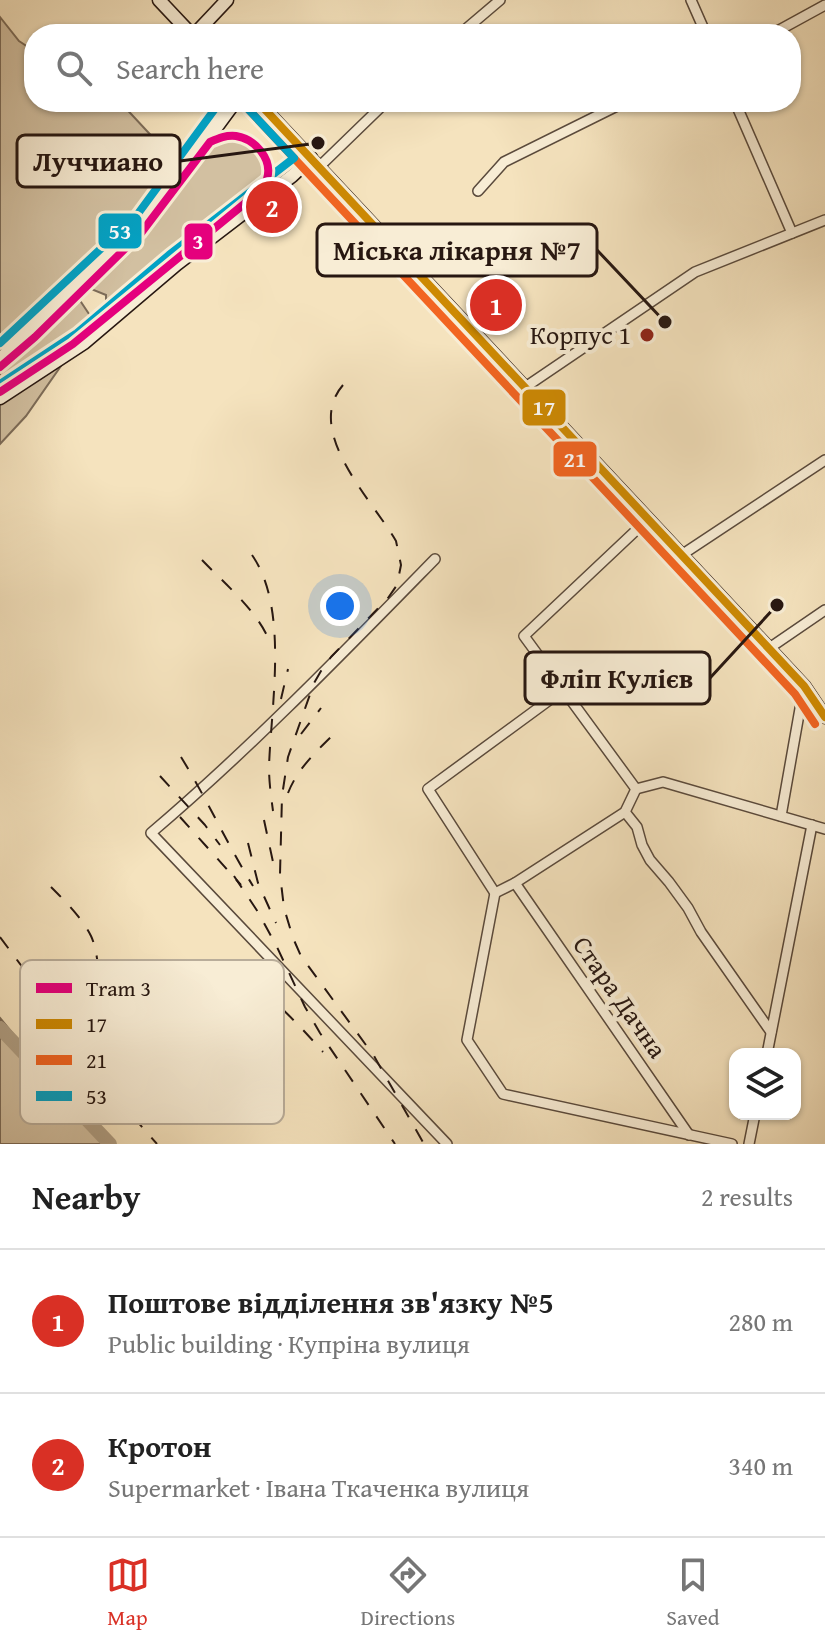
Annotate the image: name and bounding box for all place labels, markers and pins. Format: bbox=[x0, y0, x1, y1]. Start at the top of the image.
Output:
callout: Луччиано bbox=[17, 135, 180, 187]
pin: 2 bbox=[246, 177, 298, 237]
callout: Міська лікарня №7 bbox=[317, 224, 597, 276]
pin: 1 bbox=[470, 275, 522, 335]
place label: Корпус 1 bbox=[530, 315, 631, 354]
marker: Корпус 1 bbox=[638, 326, 656, 344]
callout: Фліп Кулієв bbox=[525, 652, 710, 704]

